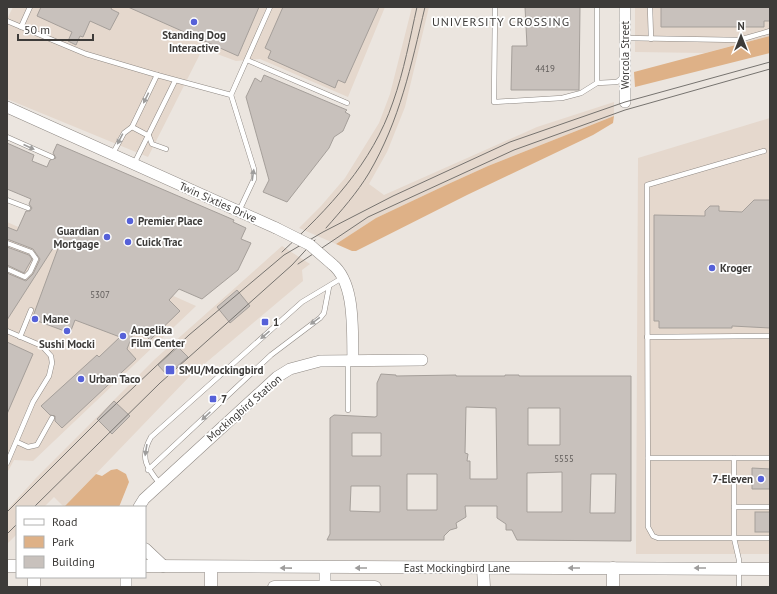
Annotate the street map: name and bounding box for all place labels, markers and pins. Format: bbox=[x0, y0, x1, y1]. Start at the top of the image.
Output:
marker: Standing Dog Interactive bbox=[189, 17, 199, 27]
place label: Standing Dog Interactive bbox=[162, 28, 226, 55]
place label: Premier Place bbox=[138, 214, 203, 228]
marker: Premier Place bbox=[125, 216, 135, 226]
place label: Guardian Mortgage bbox=[53, 224, 99, 251]
marker: Guardian Mortgage bbox=[102, 232, 112, 242]
place label: Cuick Trac bbox=[136, 235, 183, 249]
marker: Cuick Trac bbox=[123, 237, 133, 247]
place label: Kroger bbox=[720, 261, 752, 275]
marker: Kroger bbox=[707, 263, 717, 273]
place label: Mane bbox=[43, 312, 69, 326]
marker: Mane bbox=[30, 314, 40, 324]
place label: 1 bbox=[273, 315, 279, 329]
marker: 1 bbox=[260, 317, 270, 327]
place label: Angelika Film Center bbox=[131, 323, 185, 350]
marker: Sushi Mocki bbox=[62, 326, 72, 336]
marker: Angelika Film Center bbox=[118, 331, 128, 341]
place label: Sushi Mocki bbox=[39, 337, 95, 351]
place label: SMU/Mockingbird bbox=[179, 363, 263, 377]
marker: SMU/Mockingbird bbox=[164, 364, 176, 376]
place label: Urban Taco bbox=[89, 372, 141, 386]
marker: Urban Taco bbox=[76, 374, 86, 384]
place label: 7 bbox=[221, 392, 227, 406]
marker: 7 bbox=[208, 394, 218, 404]
place label: 7-Eleven bbox=[712, 472, 753, 486]
marker: 7-Eleven bbox=[756, 474, 766, 484]

